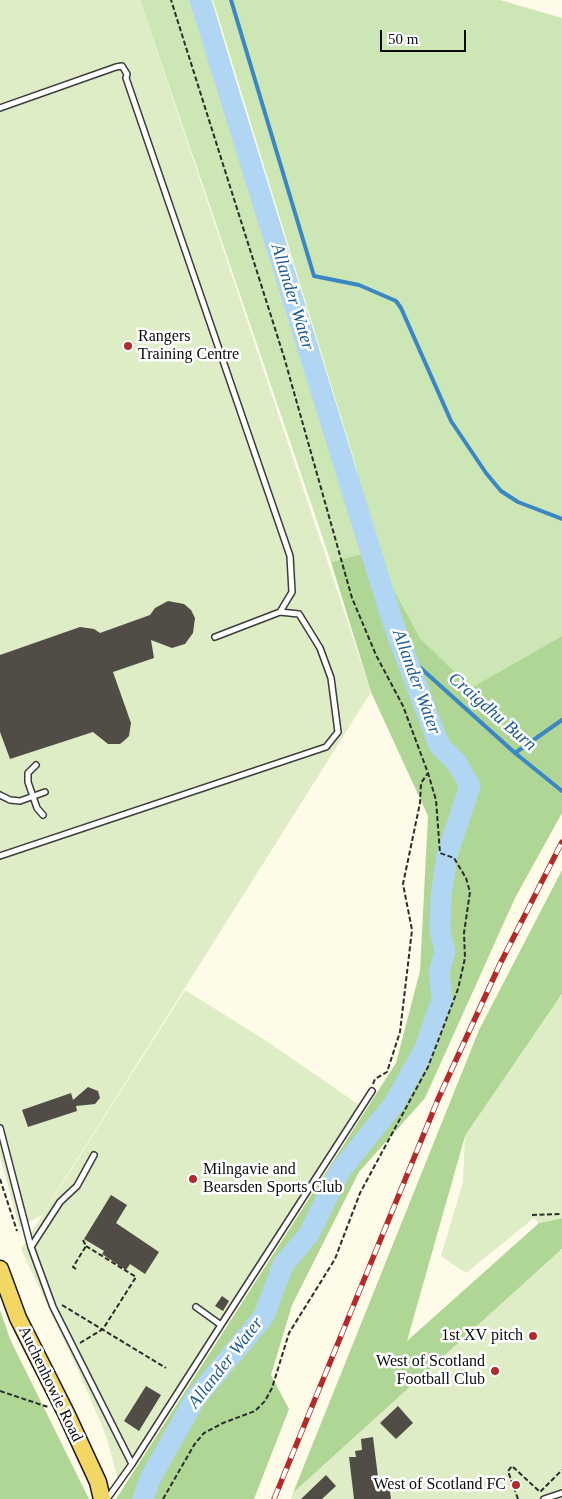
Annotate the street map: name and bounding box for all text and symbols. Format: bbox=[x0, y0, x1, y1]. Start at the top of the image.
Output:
scale bar bbox=[382, 20, 468, 52]
text: 50 m bbox=[388, 31, 418, 47]
water label: Allander Water bbox=[266, 241, 318, 353]
place label: Rangers Training Centre bbox=[138, 327, 239, 365]
marker: Rangers Training Centre bbox=[122, 340, 134, 352]
water label: Allander Water bbox=[387, 627, 445, 737]
water label: Craigdhu Burn bbox=[444, 668, 540, 756]
place label: Milngavie and Bearsden Sports Club bbox=[203, 1160, 343, 1198]
marker: Milngavie and Bearsden Sports Club bbox=[187, 1173, 199, 1185]
water label: Allander Water bbox=[184, 1313, 268, 1413]
street label: Auchenhowie Road bbox=[14, 1323, 86, 1445]
place label: 1st XV pitch bbox=[441, 1326, 523, 1346]
marker: 1st XV pitch bbox=[527, 1330, 539, 1342]
place label: West of Scotland Football Club bbox=[376, 1352, 485, 1390]
marker: West of Scotland Football Club bbox=[489, 1365, 501, 1377]
place label: West of Scotland FC bbox=[374, 1475, 506, 1495]
marker: West of Scotland FC bbox=[510, 1479, 522, 1491]

